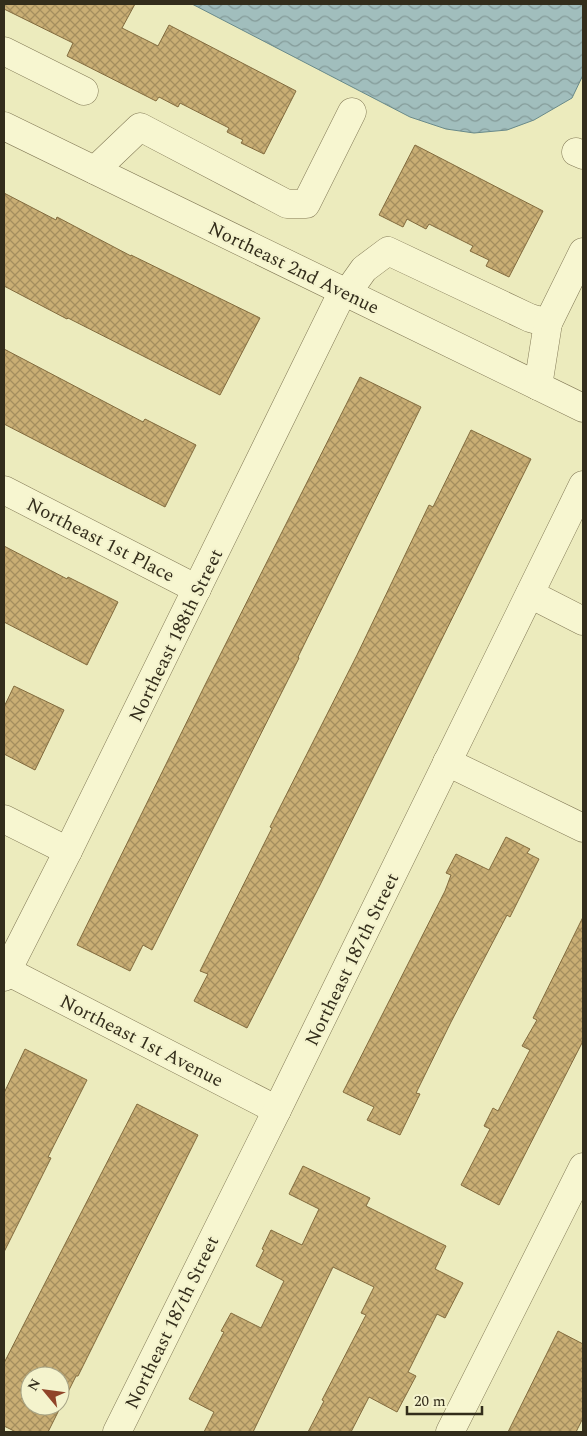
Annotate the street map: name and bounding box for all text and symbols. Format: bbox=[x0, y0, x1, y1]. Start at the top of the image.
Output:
street label: Northeast 2nd Avenue bbox=[203, 214, 384, 322]
street label: Northeast 1st Place bbox=[21, 490, 180, 590]
street label: Northeast 188th Street bbox=[122, 544, 231, 727]
street label: Northeast 187th Street bbox=[298, 868, 407, 1051]
street label: Northeast 1st Avenue bbox=[54, 987, 228, 1095]
street label: Northeast 187th Street bbox=[118, 1231, 227, 1414]
north arrow bbox=[20, 1366, 70, 1416]
text: N bbox=[22, 1375, 46, 1395]
scale bar bbox=[407, 1384, 482, 1416]
text: 20 m bbox=[414, 1390, 446, 1413]

